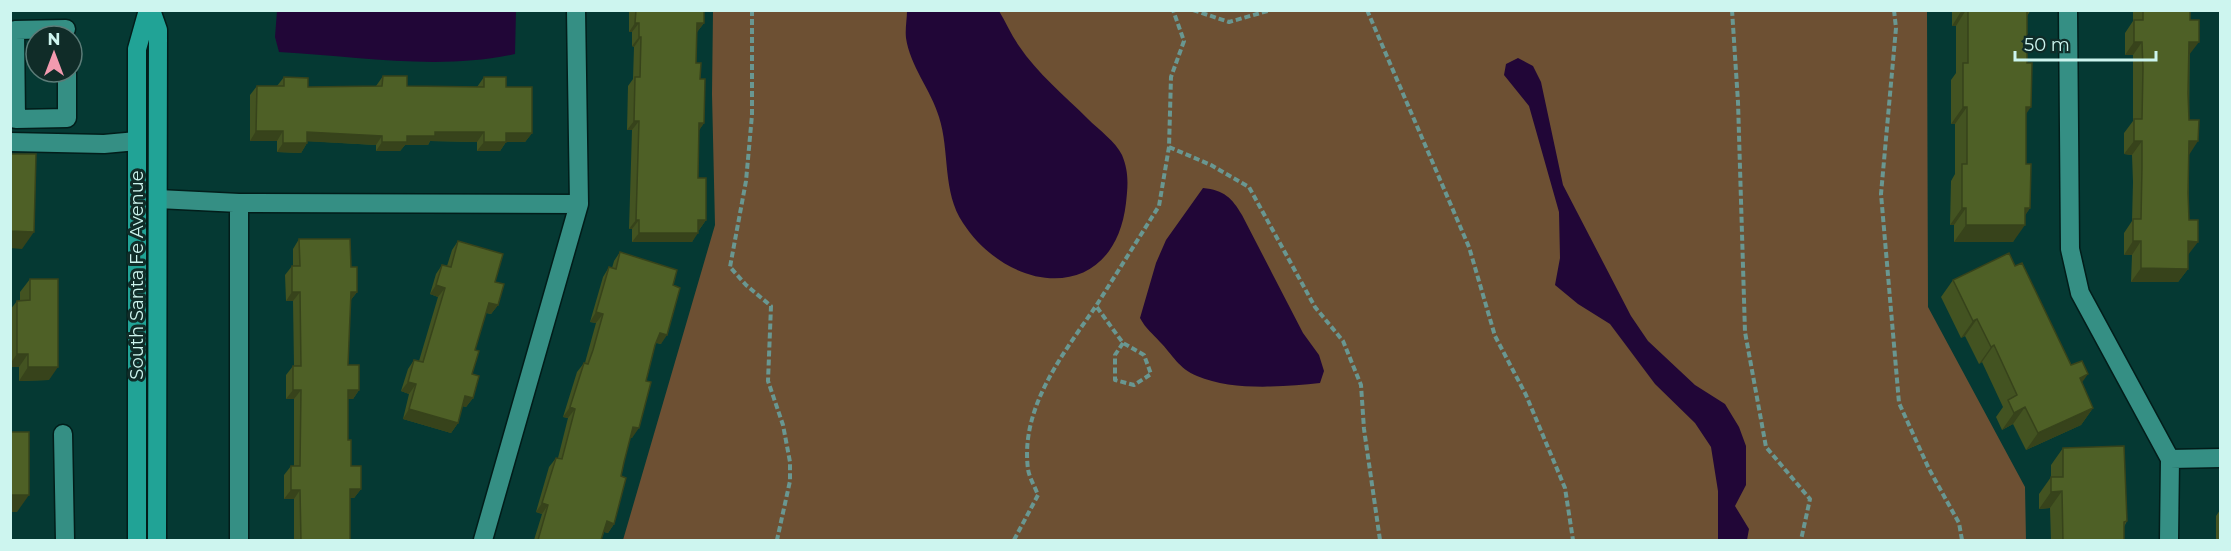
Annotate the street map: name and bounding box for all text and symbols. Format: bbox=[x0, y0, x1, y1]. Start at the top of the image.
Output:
north arrow bbox=[24, 24, 84, 84]
scale bar bbox=[2015, 24, 2156, 62]
text: N bbox=[48, 30, 60, 49]
text: 50 m bbox=[2024, 34, 2070, 56]
street label: South Santa Fe Avenue bbox=[126, 170, 148, 380]

